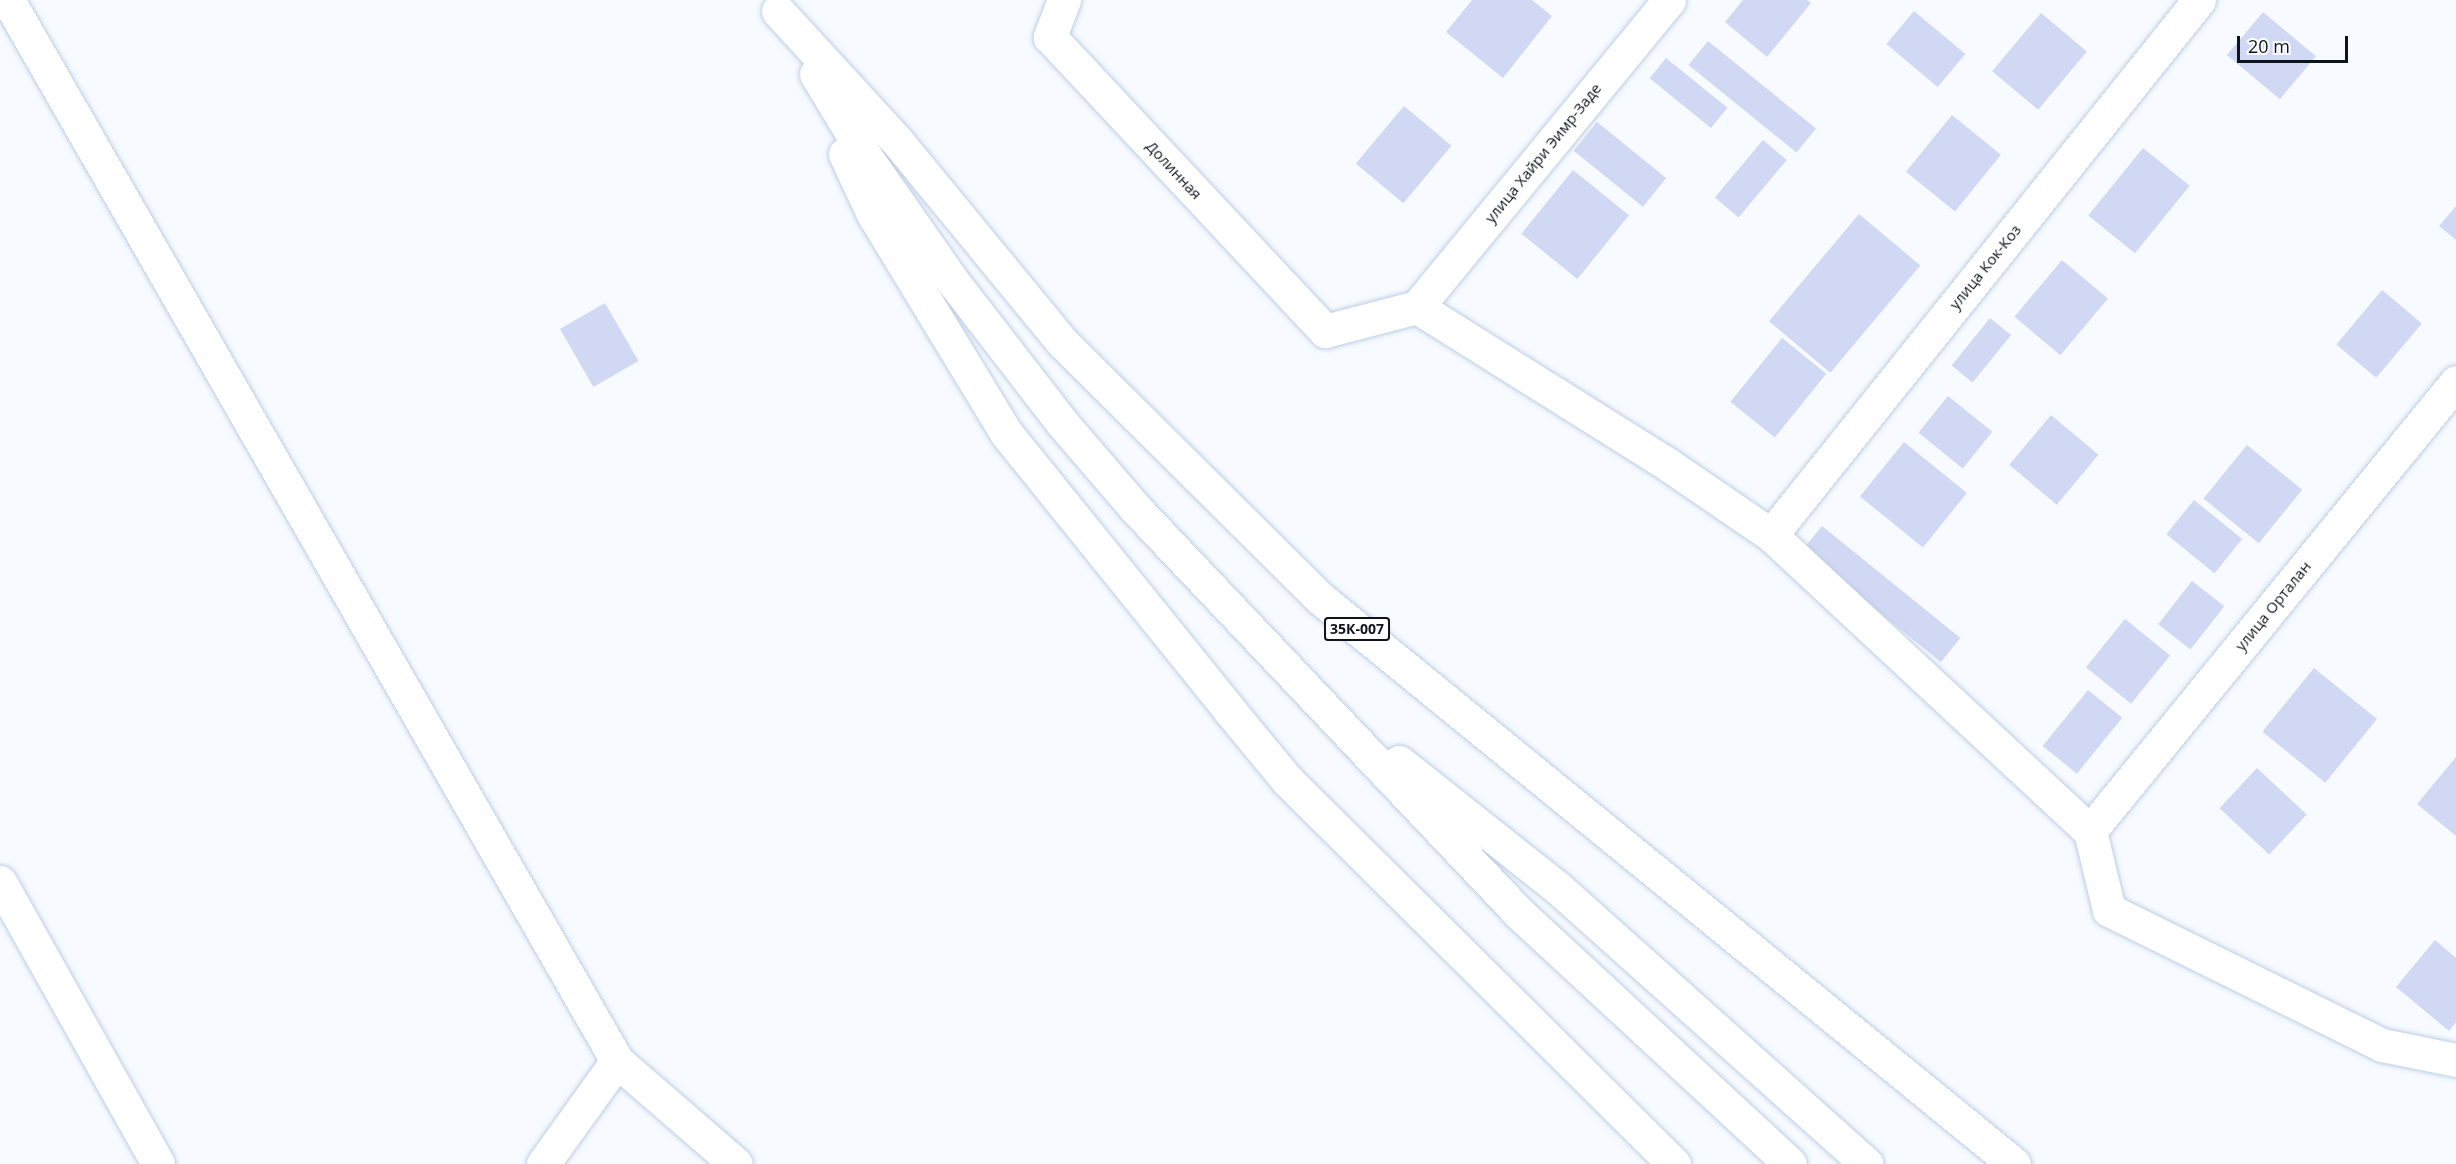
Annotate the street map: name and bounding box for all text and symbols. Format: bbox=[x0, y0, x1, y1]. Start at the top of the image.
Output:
scale bar bbox=[2240, 24, 2351, 62]
text: 20 m bbox=[2248, 34, 2290, 58]
street label: улица Хайри Эимр-Заде bbox=[1481, 80, 1605, 226]
street label: Долинная bbox=[1143, 137, 1205, 203]
street label: улица Кок-Коз bbox=[1945, 221, 2025, 313]
street label: улица Орталан bbox=[2231, 558, 2315, 654]
road number: 35К-007 bbox=[1324, 618, 1390, 640]

